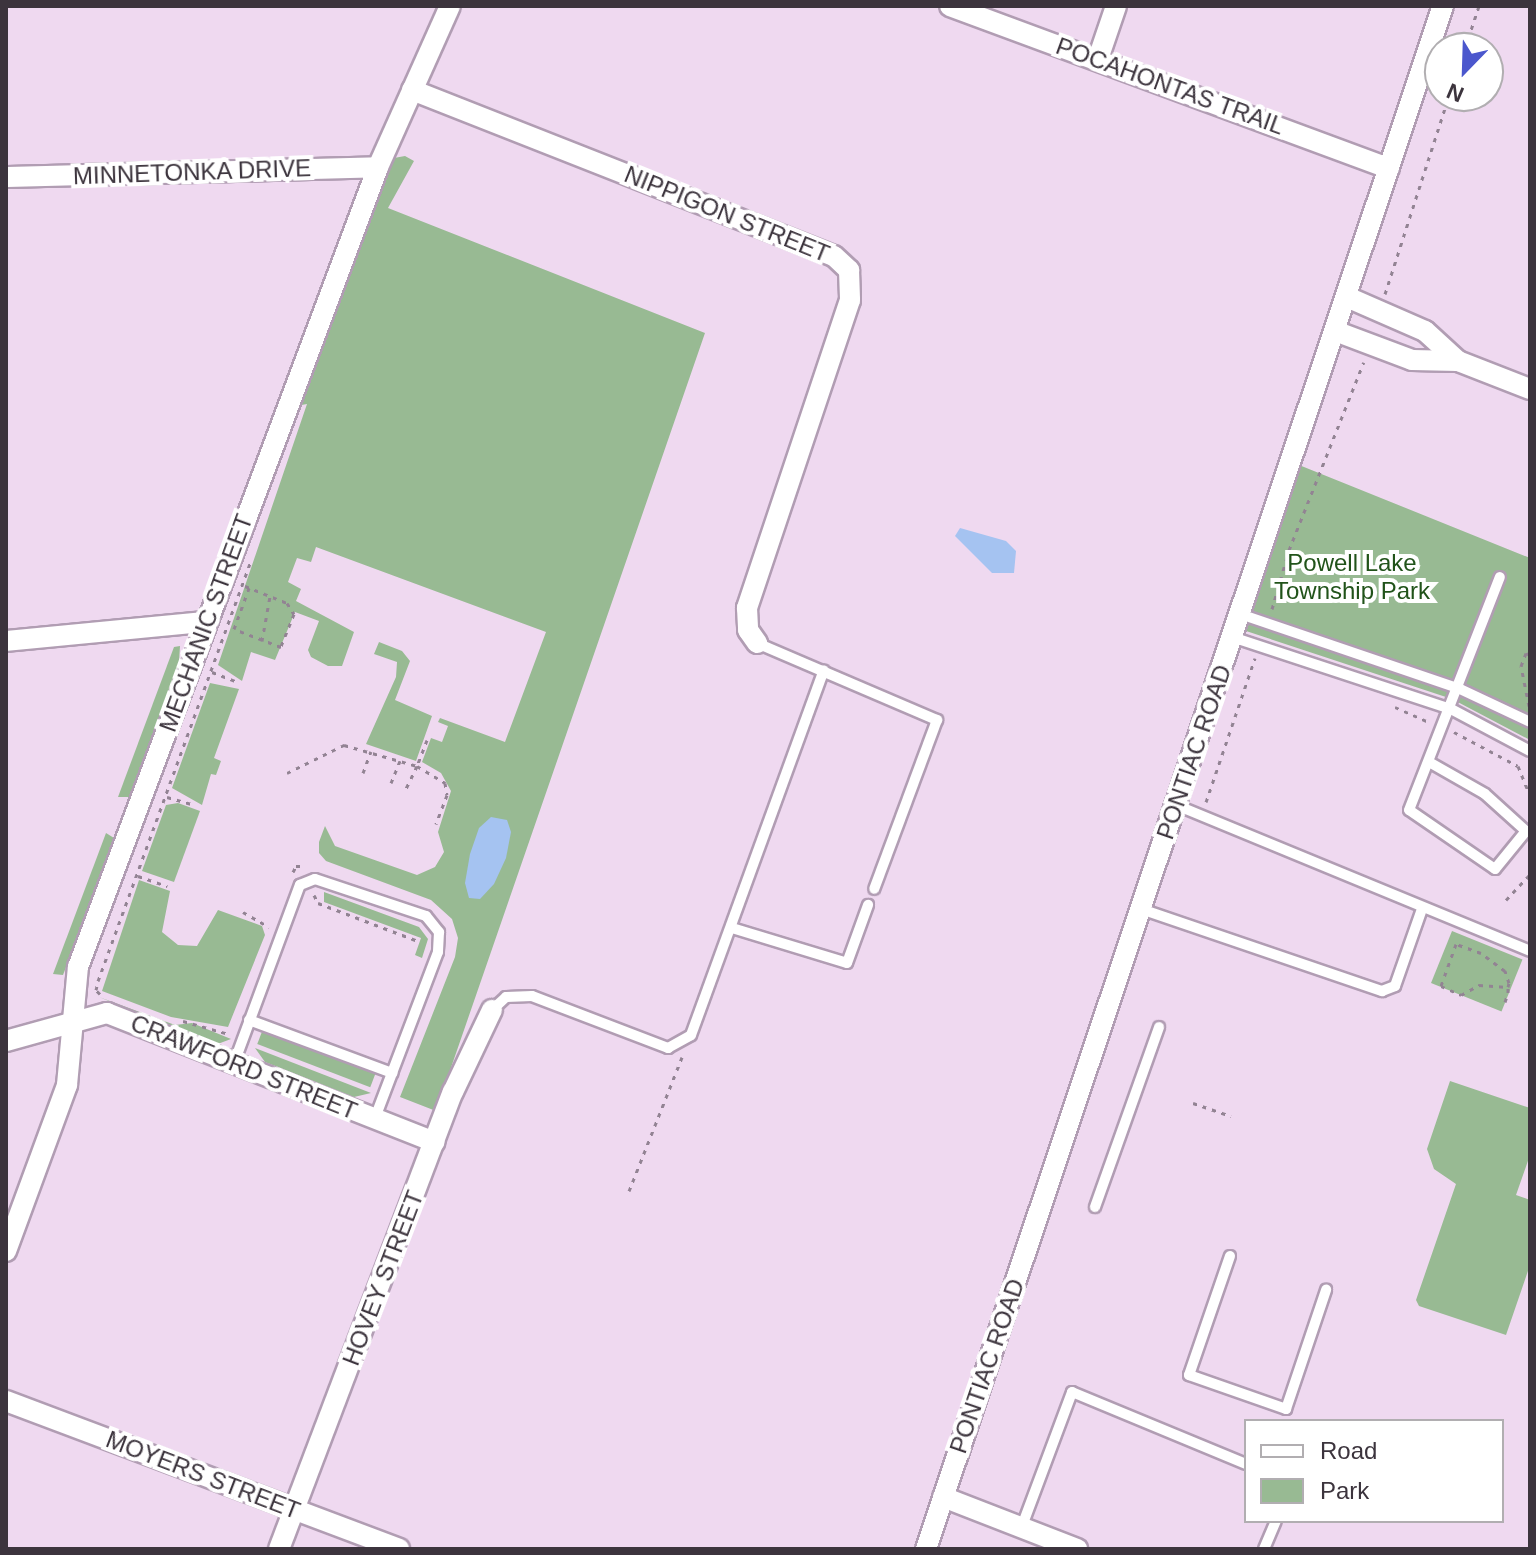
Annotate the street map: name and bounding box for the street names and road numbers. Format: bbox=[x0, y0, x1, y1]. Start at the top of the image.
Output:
street label: POCAHONTAS TRAIL bbox=[1052, 31, 1288, 141]
street label: MINNETONKA DRIVE bbox=[72, 153, 312, 191]
street label: NIPPIGON STREET bbox=[620, 160, 834, 268]
street label: MECHANIC STREET bbox=[153, 510, 259, 736]
street label: PONTIAC ROAD bbox=[1151, 661, 1237, 843]
street label: CRAWFORD STREET bbox=[127, 1008, 361, 1126]
street label: HOVEY STREET bbox=[336, 1186, 430, 1370]
street label: PONTIAC ROAD bbox=[944, 1275, 1030, 1457]
street label: MOYERS STREET bbox=[102, 1425, 304, 1525]

